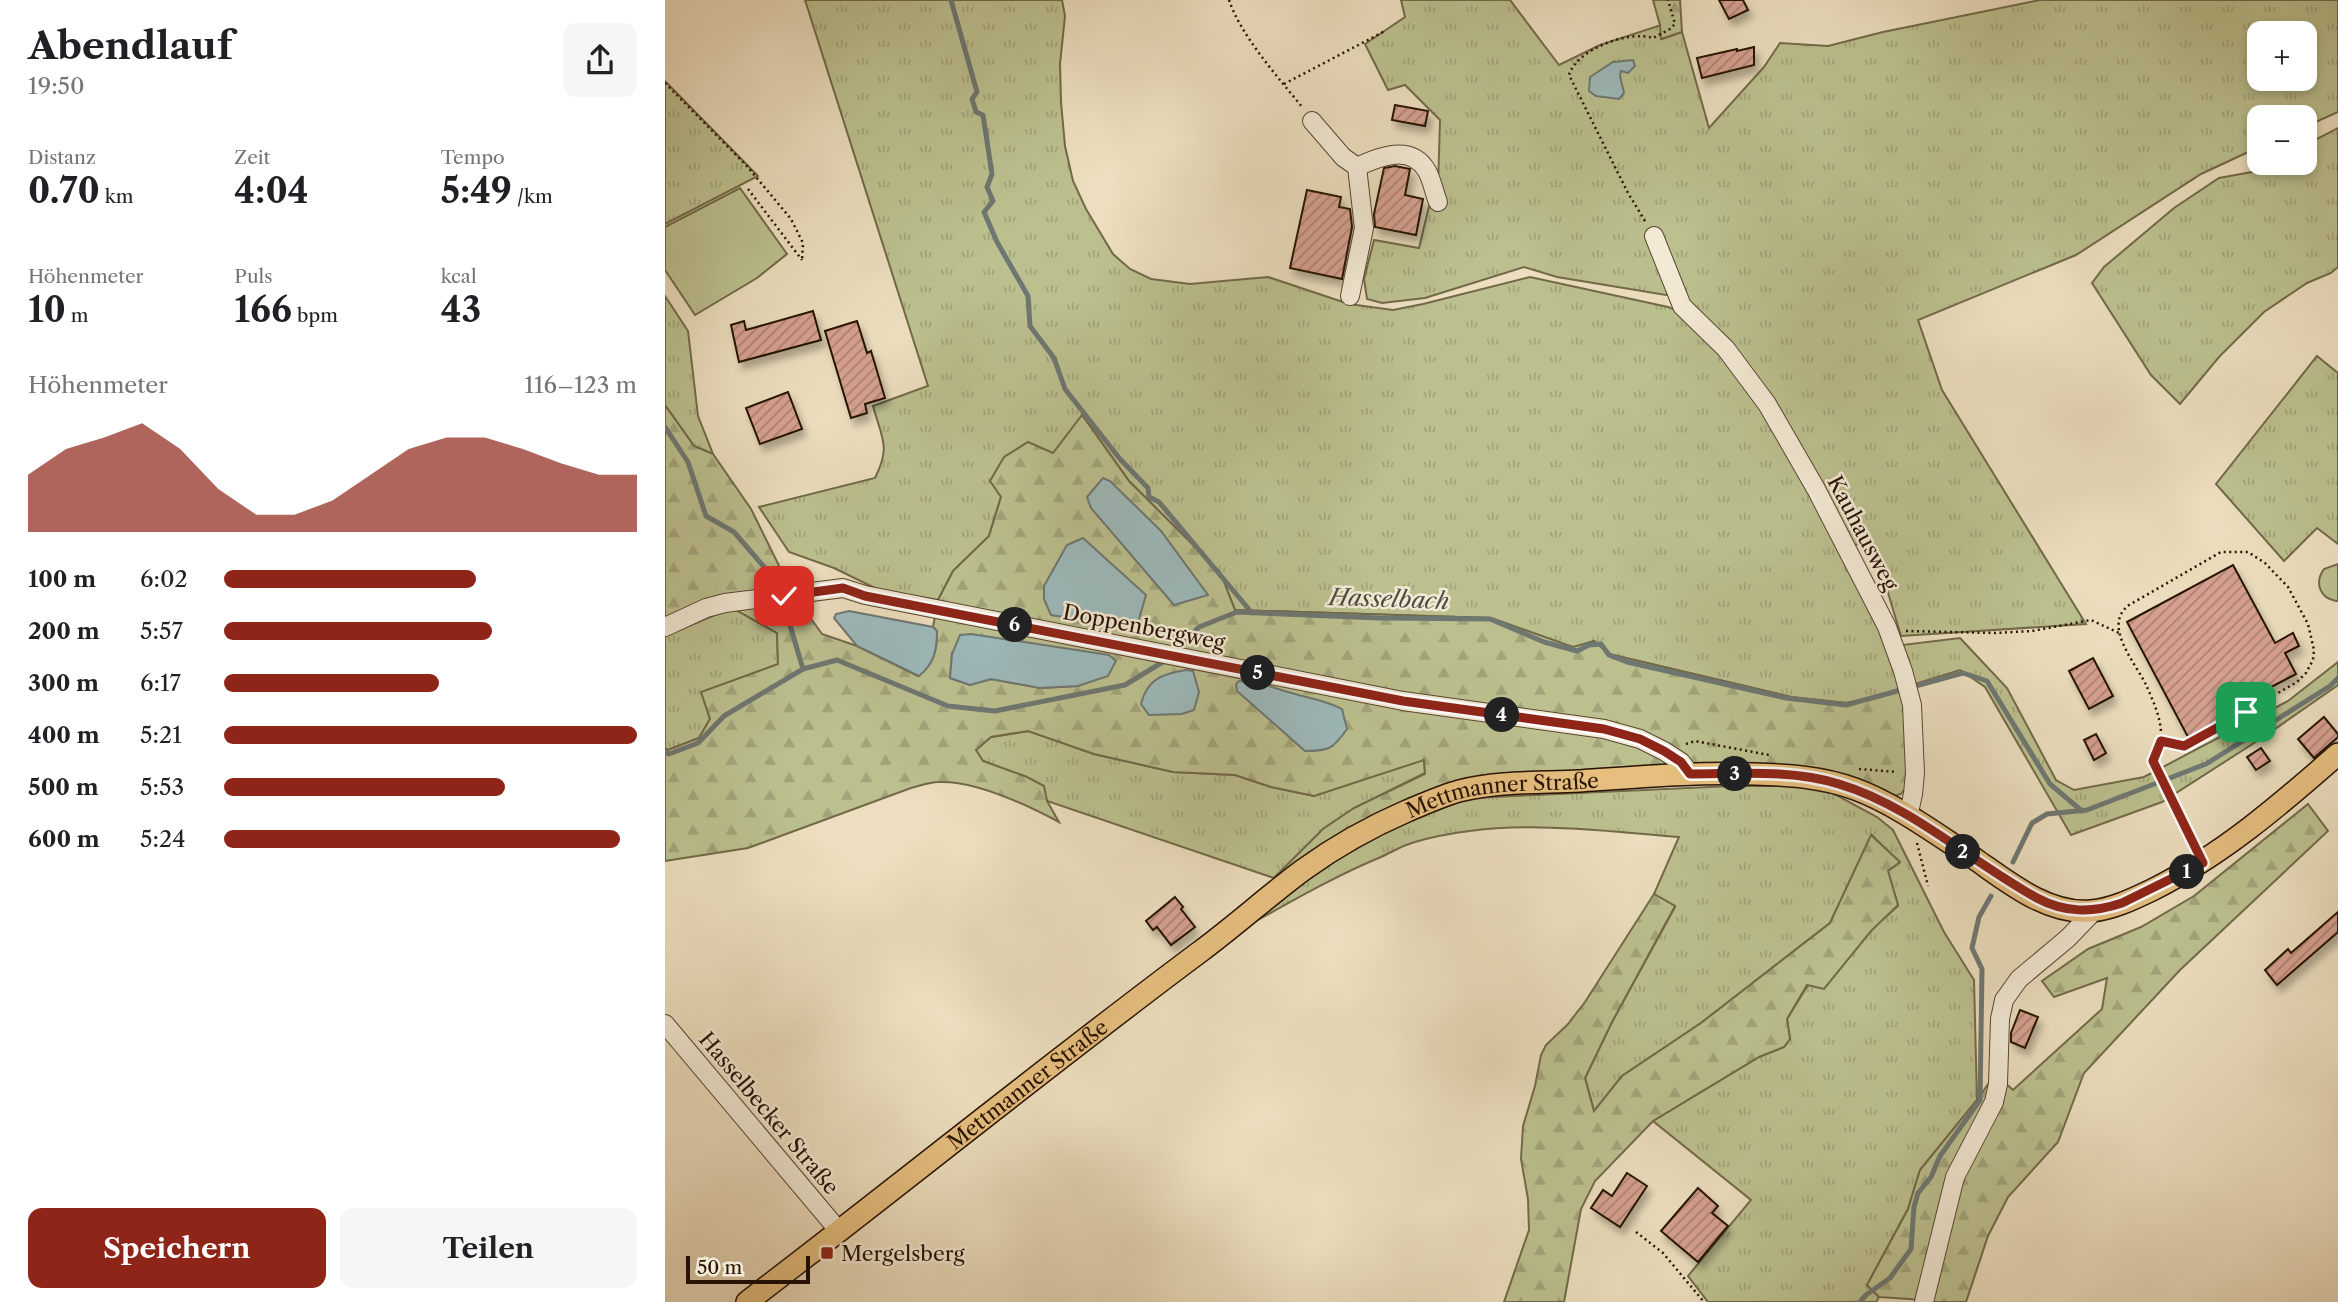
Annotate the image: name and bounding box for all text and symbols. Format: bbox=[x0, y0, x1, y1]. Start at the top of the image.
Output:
map controls bbox=[2247, 21, 2317, 175]
button: + bbox=[2247, 21, 2317, 91]
text: Abendlauf bbox=[28, 22, 233, 69]
button: share bbox=[563, 23, 637, 97]
text: 19:50 bbox=[28, 72, 85, 100]
button: − bbox=[2247, 105, 2317, 175]
text: Distanz bbox=[28, 146, 96, 169]
text: Zeit bbox=[234, 146, 270, 169]
text: Tempo bbox=[441, 146, 505, 169]
text: 0.70 bbox=[28, 169, 100, 212]
text: 4:04 bbox=[234, 169, 309, 212]
text: 5:49 bbox=[441, 169, 512, 212]
text: km bbox=[100, 185, 133, 208]
text: /km bbox=[512, 185, 553, 208]
text: Höhenmeter bbox=[28, 265, 144, 288]
text: Puls bbox=[234, 265, 273, 288]
text: kcal bbox=[441, 265, 477, 288]
text: 10 bbox=[28, 288, 66, 331]
text: 166 bbox=[234, 288, 292, 331]
text: 43 bbox=[441, 288, 481, 331]
text: m bbox=[66, 304, 89, 327]
text: bpm bbox=[292, 304, 338, 327]
text: Höhenmeter bbox=[28, 371, 168, 399]
text: 116–123 m bbox=[524, 371, 637, 399]
street label: Kauhausweg bbox=[1822, 471, 1904, 595]
text: 100 m bbox=[28, 565, 96, 593]
text: 6:02 bbox=[140, 565, 188, 593]
pin bbox=[754, 566, 814, 626]
icon: check bbox=[765, 577, 803, 615]
water label: Hasselbach bbox=[1326, 583, 1450, 615]
street label: Doppenbergweg bbox=[1061, 599, 1228, 655]
pin: 6 bbox=[997, 608, 1033, 642]
text: 6 bbox=[1009, 613, 1020, 636]
text: 200 m bbox=[28, 617, 100, 645]
text: 5:57 bbox=[140, 617, 183, 645]
pin: 5 bbox=[1241, 656, 1275, 690]
text: 5 bbox=[1252, 661, 1263, 684]
text: 300 m bbox=[28, 669, 99, 697]
text: 6:17 bbox=[140, 669, 181, 697]
pin bbox=[2216, 682, 2276, 742]
icon: arrive bbox=[2227, 693, 2265, 731]
pin: 4 bbox=[1485, 698, 1519, 732]
text: 4 bbox=[1496, 703, 1507, 726]
text: 400 m bbox=[28, 721, 100, 749]
text: 5:21 bbox=[140, 721, 182, 749]
pin: 3 bbox=[1717, 756, 1753, 792]
text: 3 bbox=[1729, 762, 1740, 785]
street label: Mettmanner Straße bbox=[1402, 767, 1600, 823]
text: 500 m bbox=[28, 773, 99, 801]
text: 5:53 bbox=[140, 773, 184, 801]
text: 600 m bbox=[28, 825, 100, 853]
text: 5:24 bbox=[140, 825, 185, 853]
pin: 2 bbox=[1945, 834, 1981, 870]
text: 2 bbox=[1957, 840, 1968, 863]
pin: 1 bbox=[2169, 854, 2205, 890]
text: 1 bbox=[2182, 860, 2191, 883]
street label: Mettmanner Straße bbox=[942, 1014, 1112, 1154]
street label: Hasselbecker Straße bbox=[694, 1027, 844, 1199]
button: Speichern bbox=[28, 1208, 326, 1288]
button: Teilen bbox=[340, 1208, 637, 1288]
place label: Mergelsberg bbox=[841, 1241, 966, 1266]
marker: Mergelsberg bbox=[819, 1245, 835, 1261]
scale bar bbox=[686, 1253, 810, 1285]
text: 50 m bbox=[697, 1256, 742, 1279]

